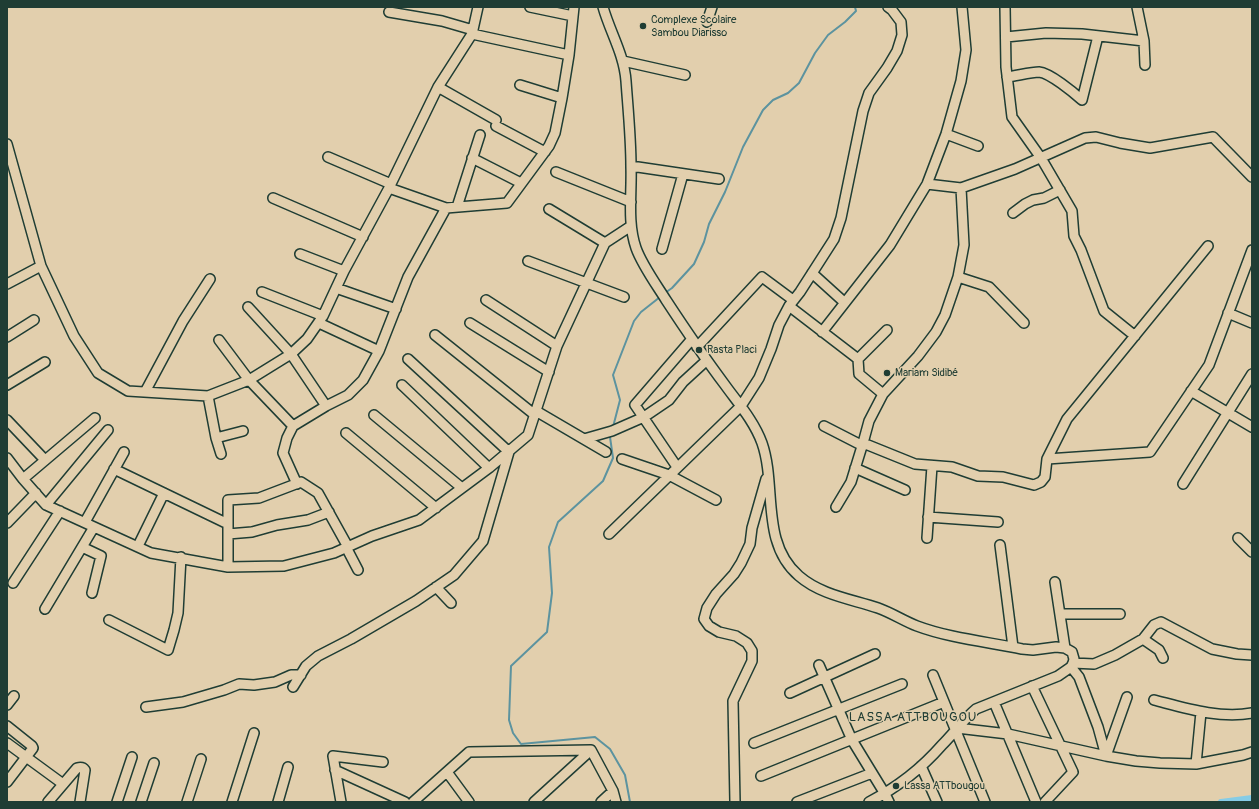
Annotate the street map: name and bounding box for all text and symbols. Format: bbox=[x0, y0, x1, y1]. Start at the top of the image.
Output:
place label: Complexe Scolaire Sambou Diarisso bbox=[651, 13, 736, 39]
marker: Complexe Scolaire Sambou Diarisso bbox=[638, 21, 648, 31]
place label: Rasta Placi bbox=[707, 343, 757, 357]
marker: Rasta Placi bbox=[694, 345, 704, 355]
place label: Mariam Sidibé bbox=[895, 366, 958, 380]
marker: Mariam Sidibé bbox=[882, 368, 892, 378]
district label: LASSA ATTBOUGOU bbox=[849, 710, 977, 726]
place label: Lassa ATTbougou bbox=[904, 779, 985, 793]
marker: Lassa ATTbougou bbox=[891, 781, 901, 791]

